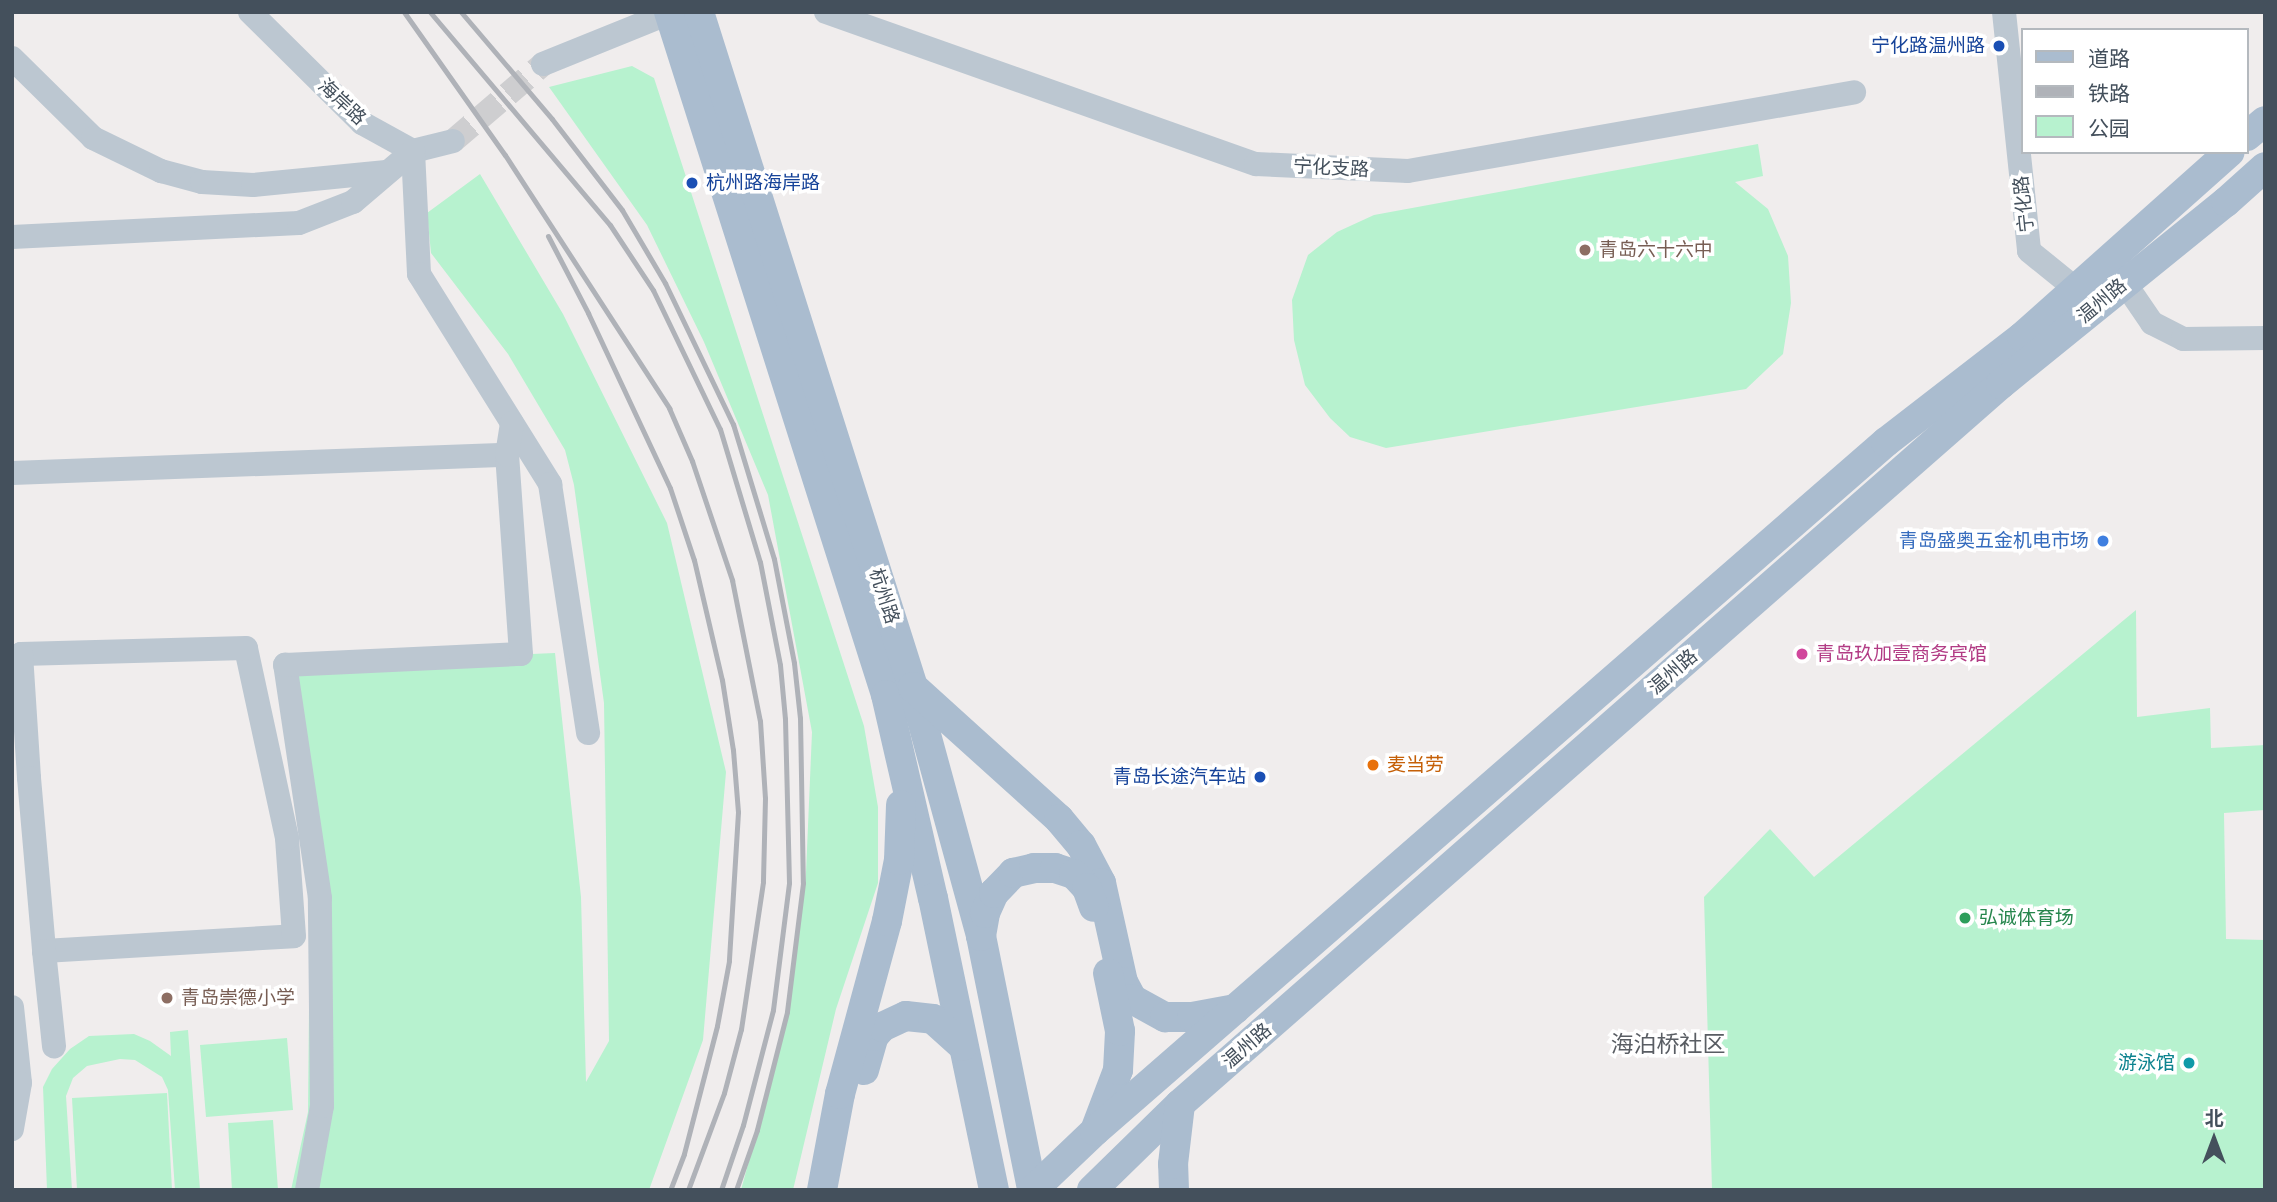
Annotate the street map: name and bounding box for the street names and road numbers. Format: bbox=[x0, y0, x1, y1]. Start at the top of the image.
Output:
street label: 海岸路 bbox=[313, 74, 371, 130]
street label: 宁化支路 bbox=[1292, 155, 1370, 181]
street label: 宁化路 bbox=[2010, 174, 2038, 234]
street label: 温州路 bbox=[2073, 274, 2131, 328]
street label: 杭州路 bbox=[864, 565, 904, 627]
street label: 温州路 bbox=[1644, 645, 1702, 699]
street label: 温州路 bbox=[1218, 1019, 1276, 1073]

